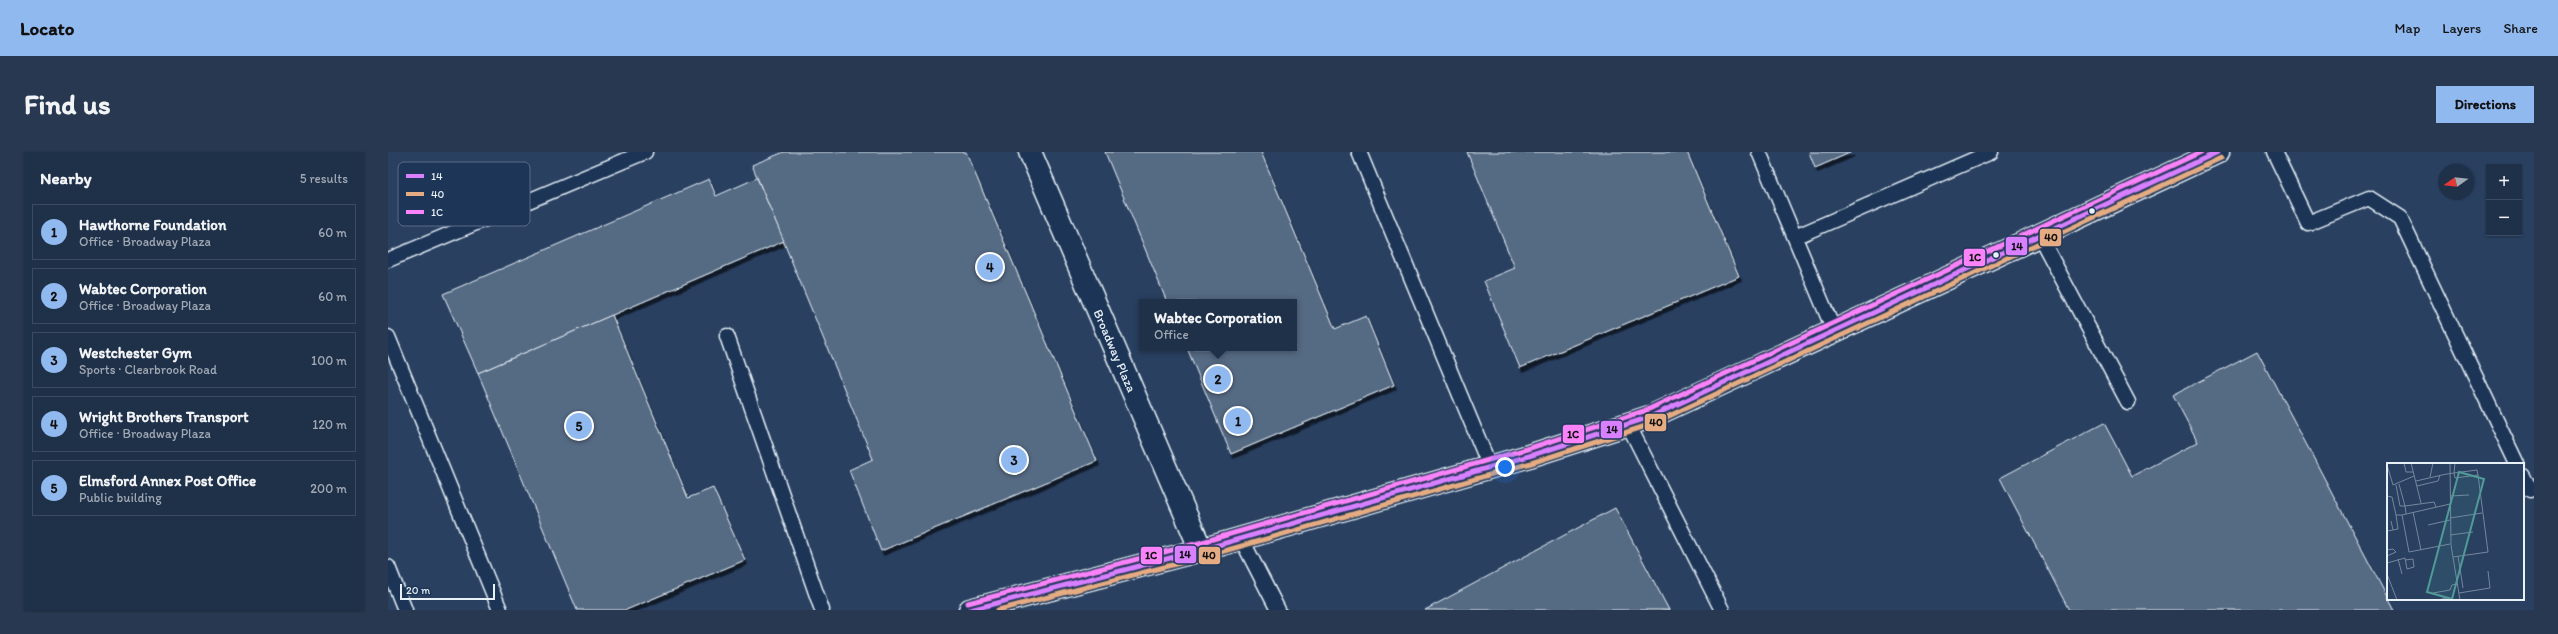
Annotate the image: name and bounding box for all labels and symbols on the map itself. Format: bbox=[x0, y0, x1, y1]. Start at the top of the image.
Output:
legend bbox=[398, 162, 530, 226]
north arrow bbox=[2438, 164, 2474, 200]
text: 14 bbox=[431, 170, 443, 183]
text: 40 bbox=[431, 188, 445, 201]
text: 1C bbox=[431, 206, 443, 219]
unlabelled marker bbox=[2087, 206, 2097, 216]
line badge: 40 bbox=[2039, 228, 2062, 247]
text: 40 bbox=[2044, 231, 2058, 244]
line badge: 14 bbox=[2005, 236, 2028, 256]
text: 14 bbox=[2011, 240, 2023, 253]
line badge: 1C bbox=[1963, 248, 1986, 267]
unlabelled marker bbox=[1991, 250, 2001, 260]
text: 1C bbox=[1969, 251, 1981, 264]
pin: 4 bbox=[977, 252, 1003, 282]
street label: Broadway Plaza bbox=[1091, 307, 1140, 395]
pin: 2 bbox=[1205, 364, 1231, 394]
pin: 1 bbox=[1225, 406, 1251, 436]
pin: 5 bbox=[566, 411, 592, 441]
line badge: 40 bbox=[1644, 413, 1667, 432]
text: 40 bbox=[1649, 416, 1663, 429]
line badge: 14 bbox=[1600, 420, 1623, 439]
text: 14 bbox=[1606, 423, 1618, 436]
line badge: 1C bbox=[1562, 424, 1585, 444]
text: 1C bbox=[1567, 428, 1579, 441]
pin: 3 bbox=[1001, 445, 1027, 475]
your location bbox=[1495, 457, 1515, 477]
inset map bbox=[2387, 463, 2524, 600]
line badge: 14 bbox=[1174, 545, 1197, 564]
line badge: 1C bbox=[1140, 546, 1163, 565]
line badge: 40 bbox=[1198, 546, 1221, 565]
text: 14 bbox=[1179, 548, 1191, 561]
text: 1C bbox=[1145, 549, 1157, 562]
text: 40 bbox=[1202, 549, 1216, 562]
scale bar bbox=[400, 582, 495, 601]

